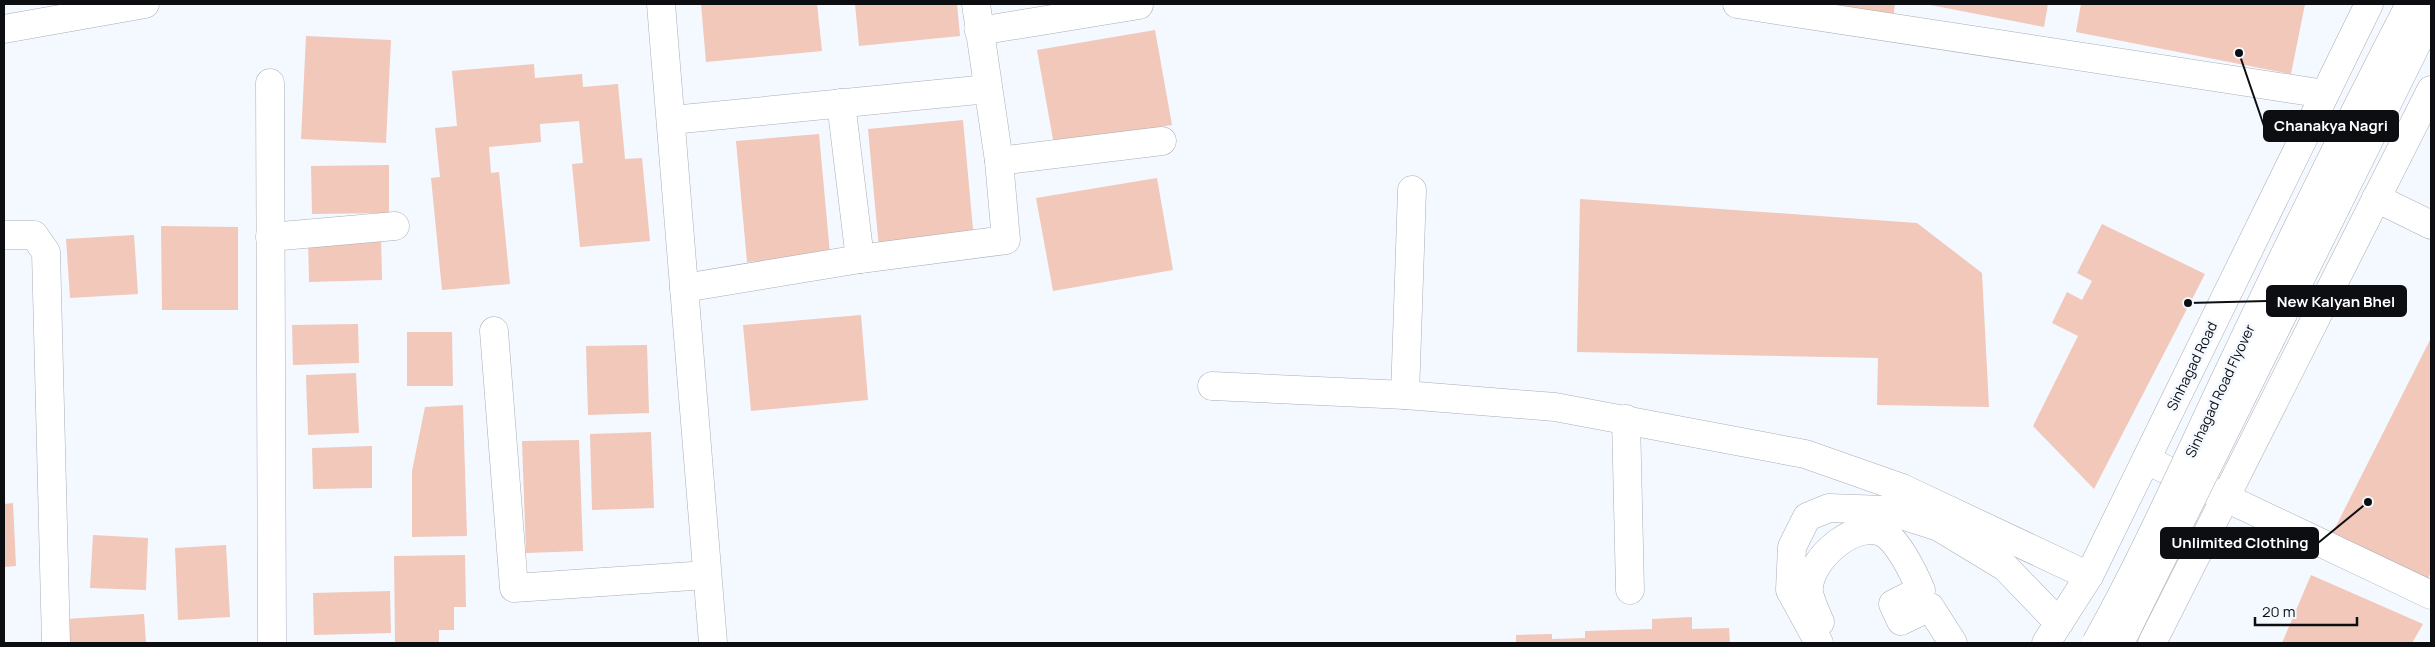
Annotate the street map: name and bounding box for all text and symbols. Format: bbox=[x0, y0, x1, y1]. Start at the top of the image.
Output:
callout: Chanakya Nagri bbox=[2264, 111, 2398, 141]
text: Chanakya Nagri bbox=[2274, 115, 2388, 136]
callout: New Kalyan Bhel bbox=[2267, 286, 2406, 316]
text: New Kalyan Bhel bbox=[2277, 291, 2395, 312]
street label: Sinhagad Road bbox=[2162, 318, 2221, 413]
street label: Sinhagad Road Flyover bbox=[2180, 321, 2259, 460]
callout: Unlimited Clothing bbox=[2161, 528, 2318, 558]
text: Unlimited Clothing bbox=[2172, 532, 2308, 553]
scale bar bbox=[2255, 594, 2358, 626]
text: 20 m bbox=[2262, 601, 2295, 622]

